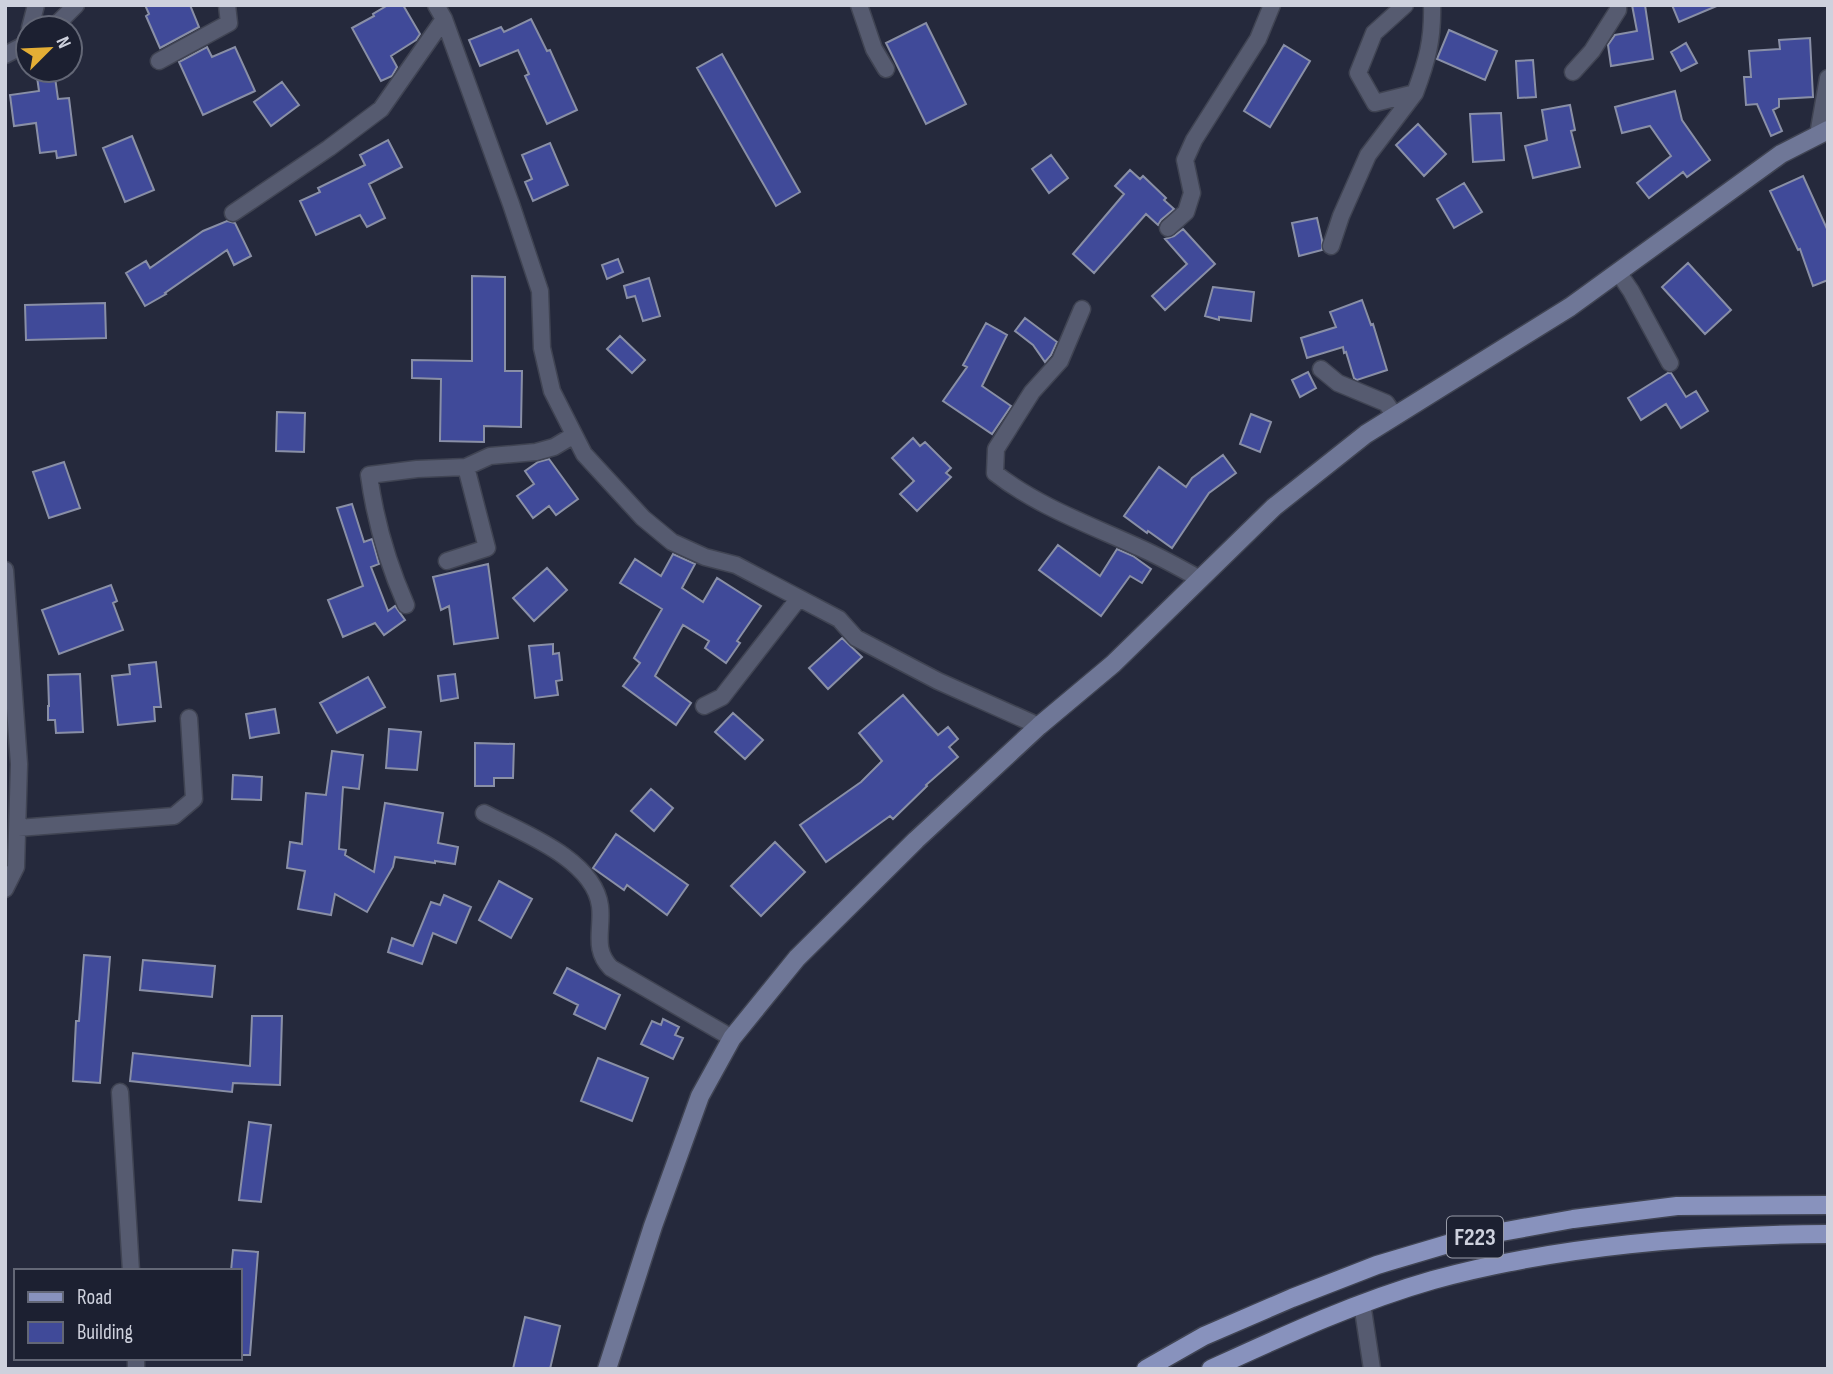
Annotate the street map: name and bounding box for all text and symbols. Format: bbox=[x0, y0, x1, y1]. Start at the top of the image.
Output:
north arrow bbox=[14, 14, 84, 84]
text: N bbox=[51, 33, 76, 52]
road number: F223 bbox=[1447, 1217, 1503, 1258]
legend bbox=[14, 1269, 242, 1360]
text: Road bbox=[77, 1285, 112, 1310]
text: Building bbox=[77, 1320, 133, 1345]

